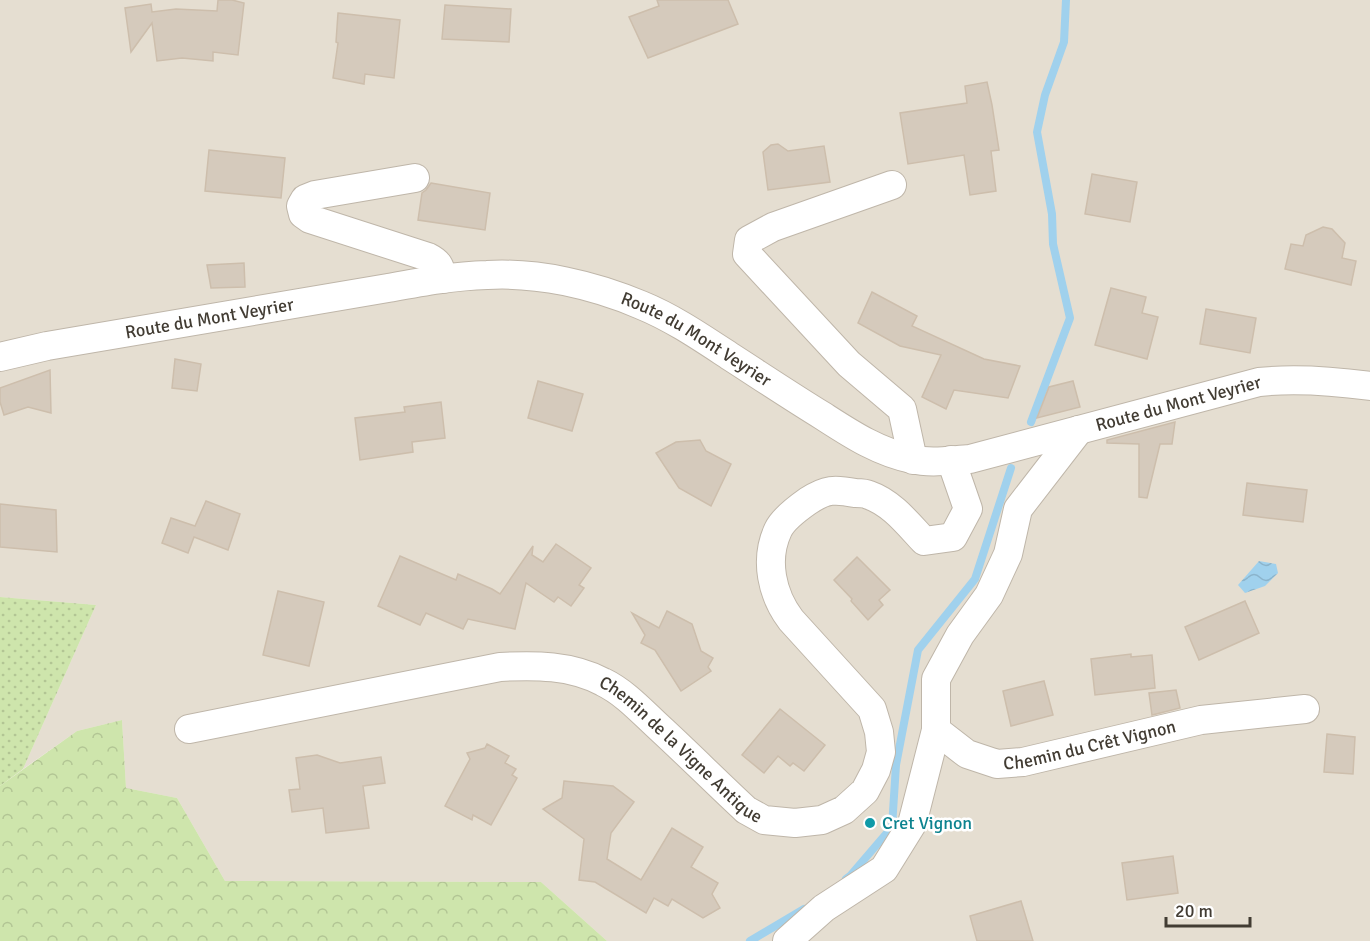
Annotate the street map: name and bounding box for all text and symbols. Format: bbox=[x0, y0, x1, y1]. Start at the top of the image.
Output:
street label: Route du Mont Veyrier bbox=[618, 287, 776, 391]
street label: Route du Mont Veyrier bbox=[124, 293, 296, 344]
street label: Route du Mont Veyrier bbox=[1093, 371, 1264, 436]
street label: Chemin de la Vigne Antique bbox=[596, 671, 766, 828]
street label: Chemin du Crêt Vignon bbox=[1002, 715, 1178, 774]
place label: Cret Vignon bbox=[882, 812, 972, 834]
marker: Cret Vignon bbox=[863, 816, 877, 830]
scale bar bbox=[1166, 890, 1250, 928]
text: 20 m bbox=[1175, 900, 1213, 922]

